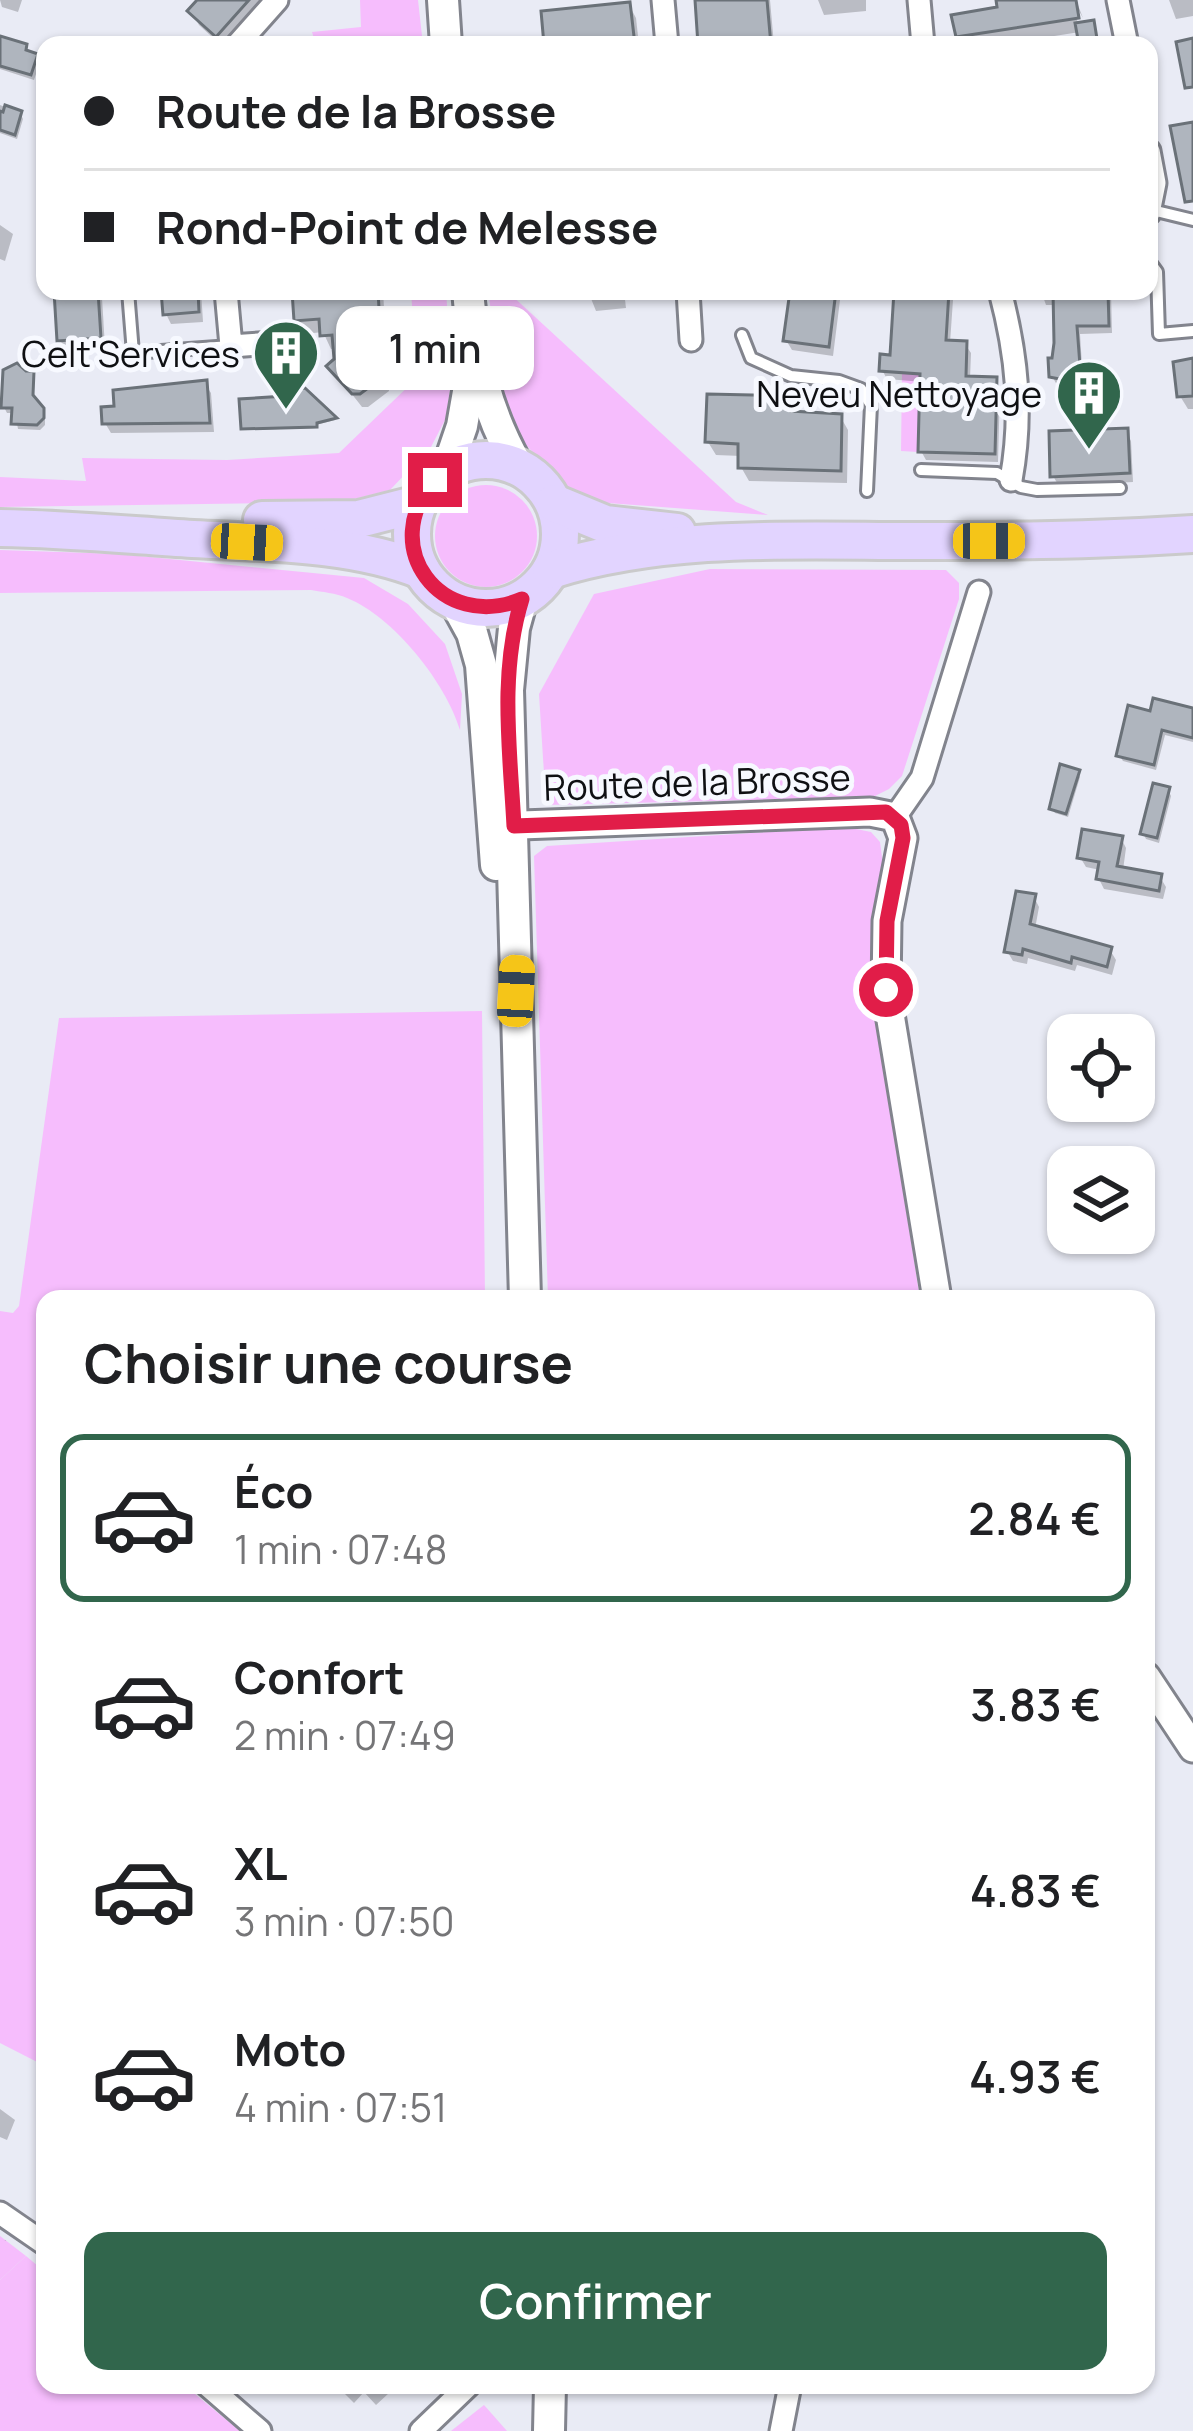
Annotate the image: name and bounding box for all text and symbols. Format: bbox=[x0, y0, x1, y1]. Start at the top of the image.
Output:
text: Route de la Brosse bbox=[156, 80, 556, 142]
text: Rond-Point de Melesse bbox=[156, 196, 658, 258]
callout: 1 min bbox=[336, 306, 534, 390]
building icon: Celt'Services bbox=[251, 318, 321, 412]
text: 1 min bbox=[389, 321, 481, 375]
place label: Celt'Services bbox=[21, 329, 240, 378]
building icon: Neveu Nettoyage bbox=[1054, 358, 1124, 452]
place label: Neveu Nettoyage bbox=[756, 369, 1042, 418]
route end bbox=[408, 453, 462, 507]
car bbox=[210, 522, 284, 562]
car bbox=[953, 523, 1025, 559]
street label: Route de la Brosse bbox=[543, 752, 851, 812]
car bbox=[496, 954, 536, 1028]
route start bbox=[859, 963, 913, 1017]
map controls bbox=[1047, 1014, 1155, 1254]
button: locate bbox=[1047, 1014, 1155, 1122]
button: layers bbox=[1047, 1146, 1155, 1254]
text: Choisir une course bbox=[84, 1325, 573, 1399]
text: Éco bbox=[234, 1460, 313, 1522]
icon: car bbox=[90, 1464, 198, 1572]
text: 2.84 € bbox=[968, 1487, 1101, 1549]
text: 1 min · 07:48 bbox=[234, 1522, 447, 1576]
text: Confort bbox=[234, 1646, 405, 1708]
icon: car bbox=[90, 1650, 198, 1758]
text: 3.83 € bbox=[970, 1673, 1101, 1735]
text: 2 min · 07:49 bbox=[234, 1708, 456, 1762]
text: XL bbox=[234, 1832, 288, 1894]
icon: car bbox=[90, 1836, 198, 1944]
text: 4.83 € bbox=[970, 1859, 1101, 1921]
text: 3 min · 07:50 bbox=[234, 1894, 455, 1948]
text: Moto bbox=[234, 2018, 346, 2080]
icon: car bbox=[90, 2022, 198, 2130]
text: 4.93 € bbox=[969, 2045, 1101, 2107]
text: 4 min · 07:51 bbox=[234, 2080, 447, 2134]
button: Confirmer bbox=[84, 2232, 1107, 2370]

